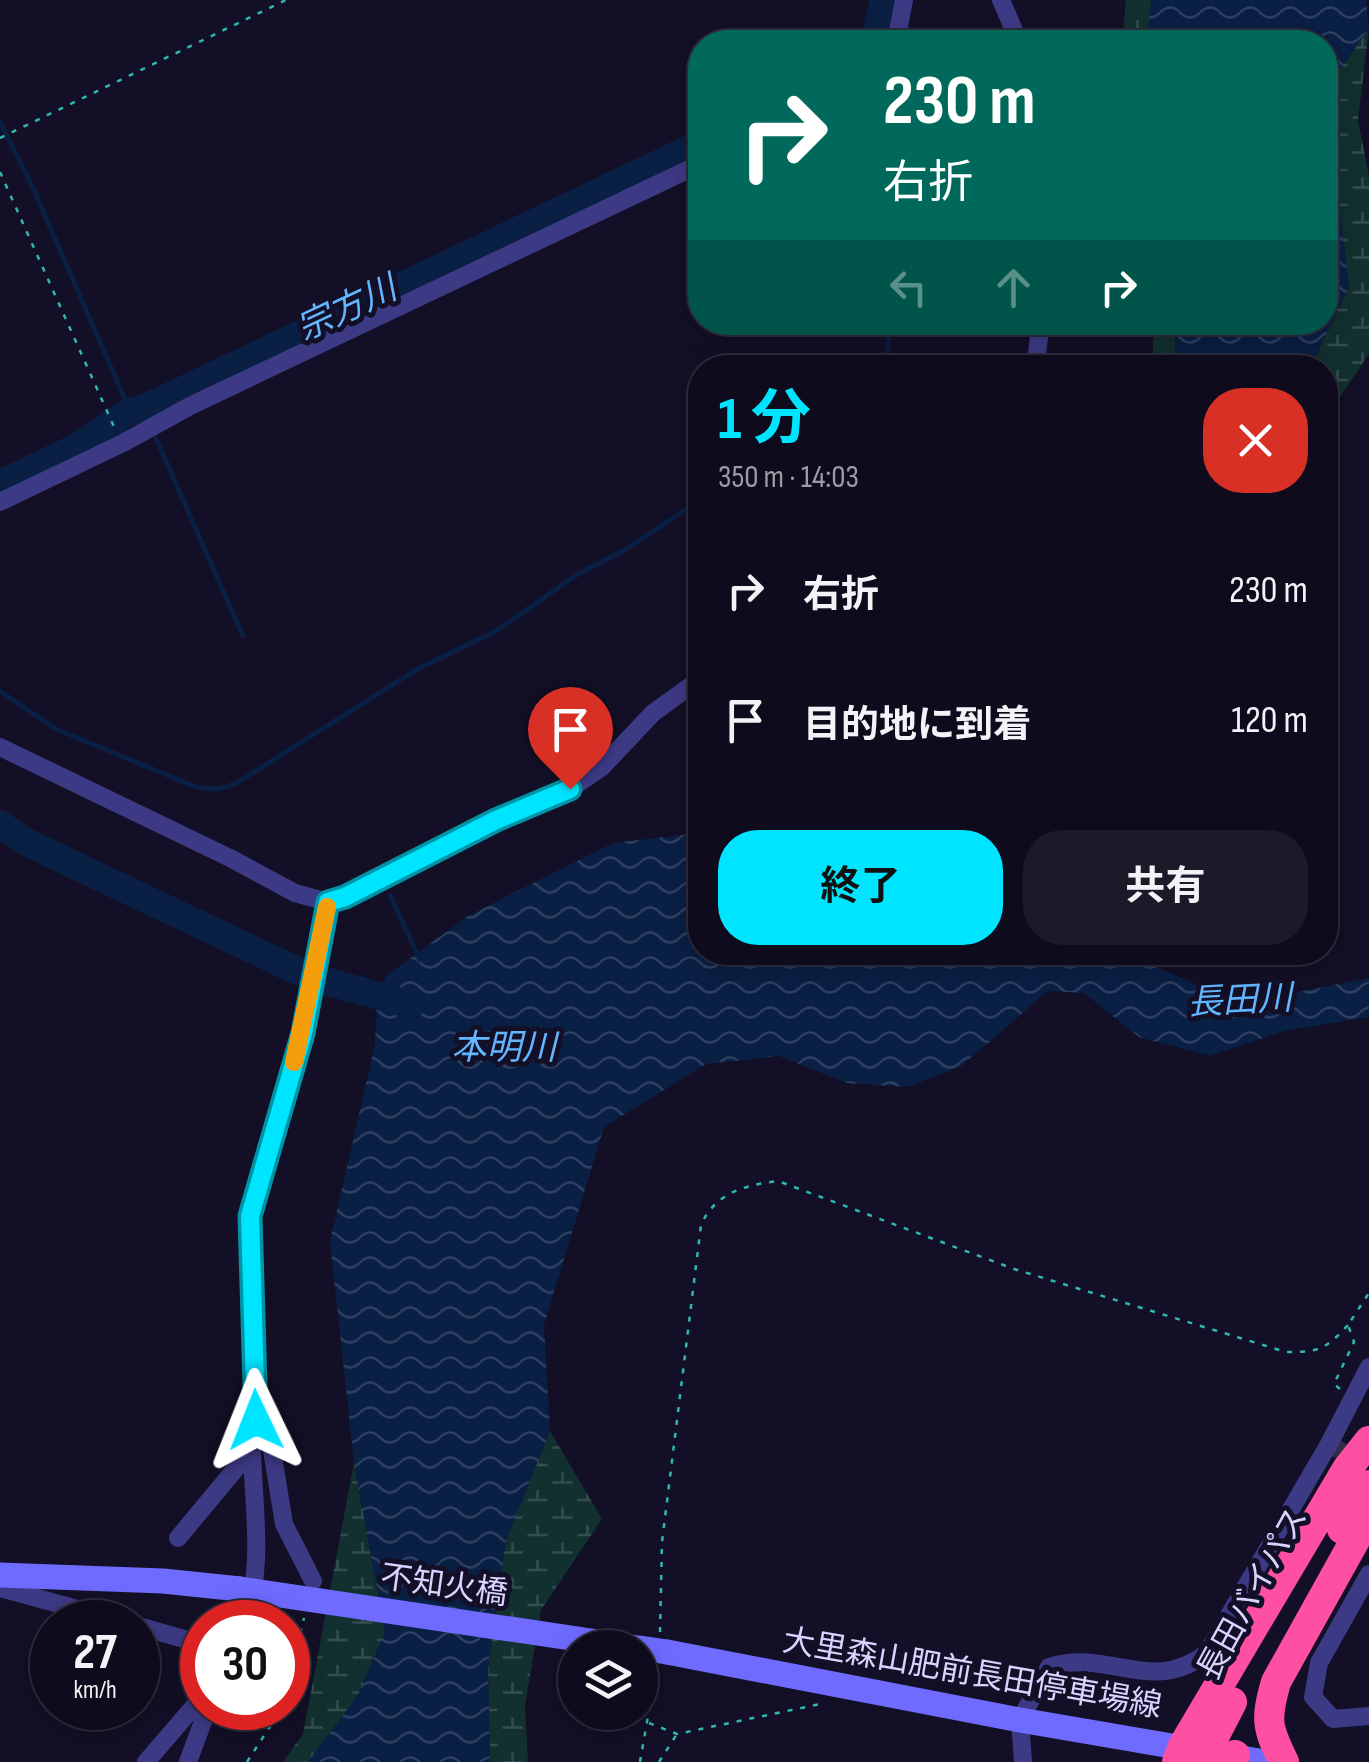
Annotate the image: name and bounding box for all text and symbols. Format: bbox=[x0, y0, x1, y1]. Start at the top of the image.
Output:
text: 230 m bbox=[883, 60, 1036, 144]
icon: right bbox=[718, 70, 848, 200]
text: 右折 bbox=[883, 156, 973, 211]
icon: left bbox=[881, 260, 936, 315]
icon: ahead bbox=[986, 260, 1041, 315]
icon: right bbox=[1091, 260, 1146, 315]
water label: 宗方川 bbox=[290, 266, 407, 351]
text: 1 分 bbox=[718, 384, 811, 456]
button: close bbox=[1203, 388, 1308, 493]
text: 350 m · 14:03 bbox=[718, 458, 859, 497]
icon: right bbox=[718, 563, 773, 618]
text: 230 m bbox=[1229, 568, 1308, 613]
text: 右折 bbox=[803, 573, 879, 618]
pin bbox=[528, 687, 613, 790]
icon: arrive bbox=[718, 693, 773, 748]
text: 120 m bbox=[1231, 698, 1308, 743]
icon: arrive bbox=[543, 702, 598, 757]
text: 目的地に到着 bbox=[803, 703, 1031, 748]
button: 終了 bbox=[718, 830, 1003, 945]
button: 共有 bbox=[1023, 830, 1308, 945]
water label: 長田川 bbox=[1186, 977, 1298, 1025]
water label: 本明川 bbox=[451, 1027, 560, 1070]
position arrow bbox=[204, 1368, 308, 1472]
street label: 長田バイパス bbox=[1190, 1501, 1316, 1687]
street label: 不知火橋 bbox=[378, 1558, 510, 1614]
speed limit sign: 30 bbox=[180, 1600, 310, 1730]
street label: 大里森山肥前長田停車場線 bbox=[780, 1621, 1164, 1727]
text: 27 bbox=[73, 1623, 117, 1683]
map controls bbox=[558, 1630, 658, 1730]
button: layers bbox=[558, 1630, 658, 1730]
text: km/h bbox=[73, 1675, 117, 1706]

